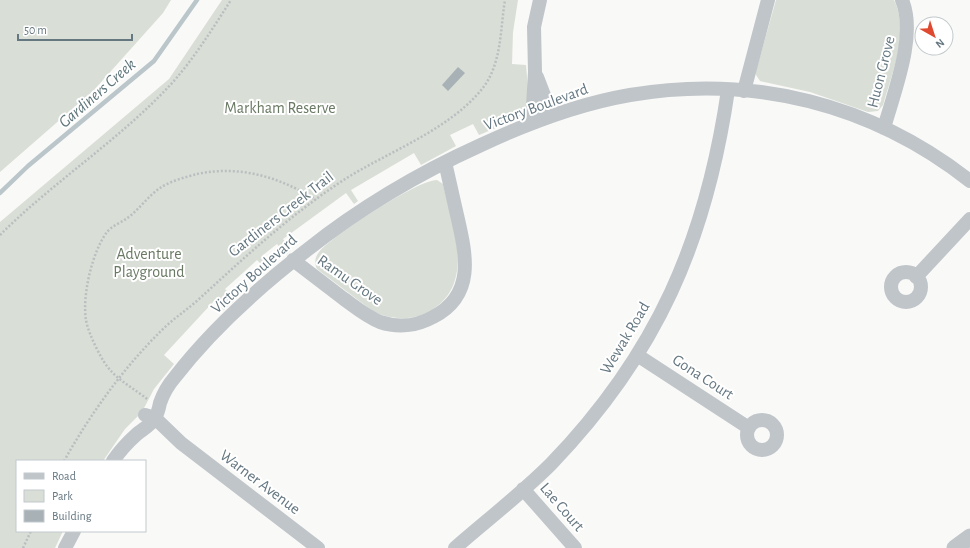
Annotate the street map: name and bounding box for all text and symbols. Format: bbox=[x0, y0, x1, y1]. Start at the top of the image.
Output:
scale bar bbox=[18, 16, 132, 42]
north arrow bbox=[914, 16, 954, 56]
text: 50 m bbox=[24, 24, 47, 36]
street label: Huon Grove bbox=[864, 34, 898, 110]
text: N bbox=[934, 37, 946, 50]
water label: Gardiners Creek bbox=[55, 55, 139, 131]
street label: Victory Boulevard bbox=[482, 81, 590, 134]
park label: Markham Reserve bbox=[224, 100, 336, 116]
street label: Gardiners Creek Trail bbox=[226, 168, 336, 260]
street label: Victory Boulevard bbox=[208, 231, 301, 317]
park label: Adventure Playground bbox=[113, 246, 185, 281]
street label: Ramu Grove bbox=[315, 252, 385, 308]
street label: Wewak Road bbox=[597, 299, 653, 377]
street label: Gona Court bbox=[670, 351, 736, 403]
street label: Warner Avenue bbox=[217, 447, 303, 517]
legend bbox=[16, 460, 146, 532]
text: Road bbox=[52, 470, 76, 482]
street label: Lae Court bbox=[537, 480, 587, 534]
text: Park bbox=[52, 490, 73, 502]
text: Building bbox=[52, 510, 92, 522]

